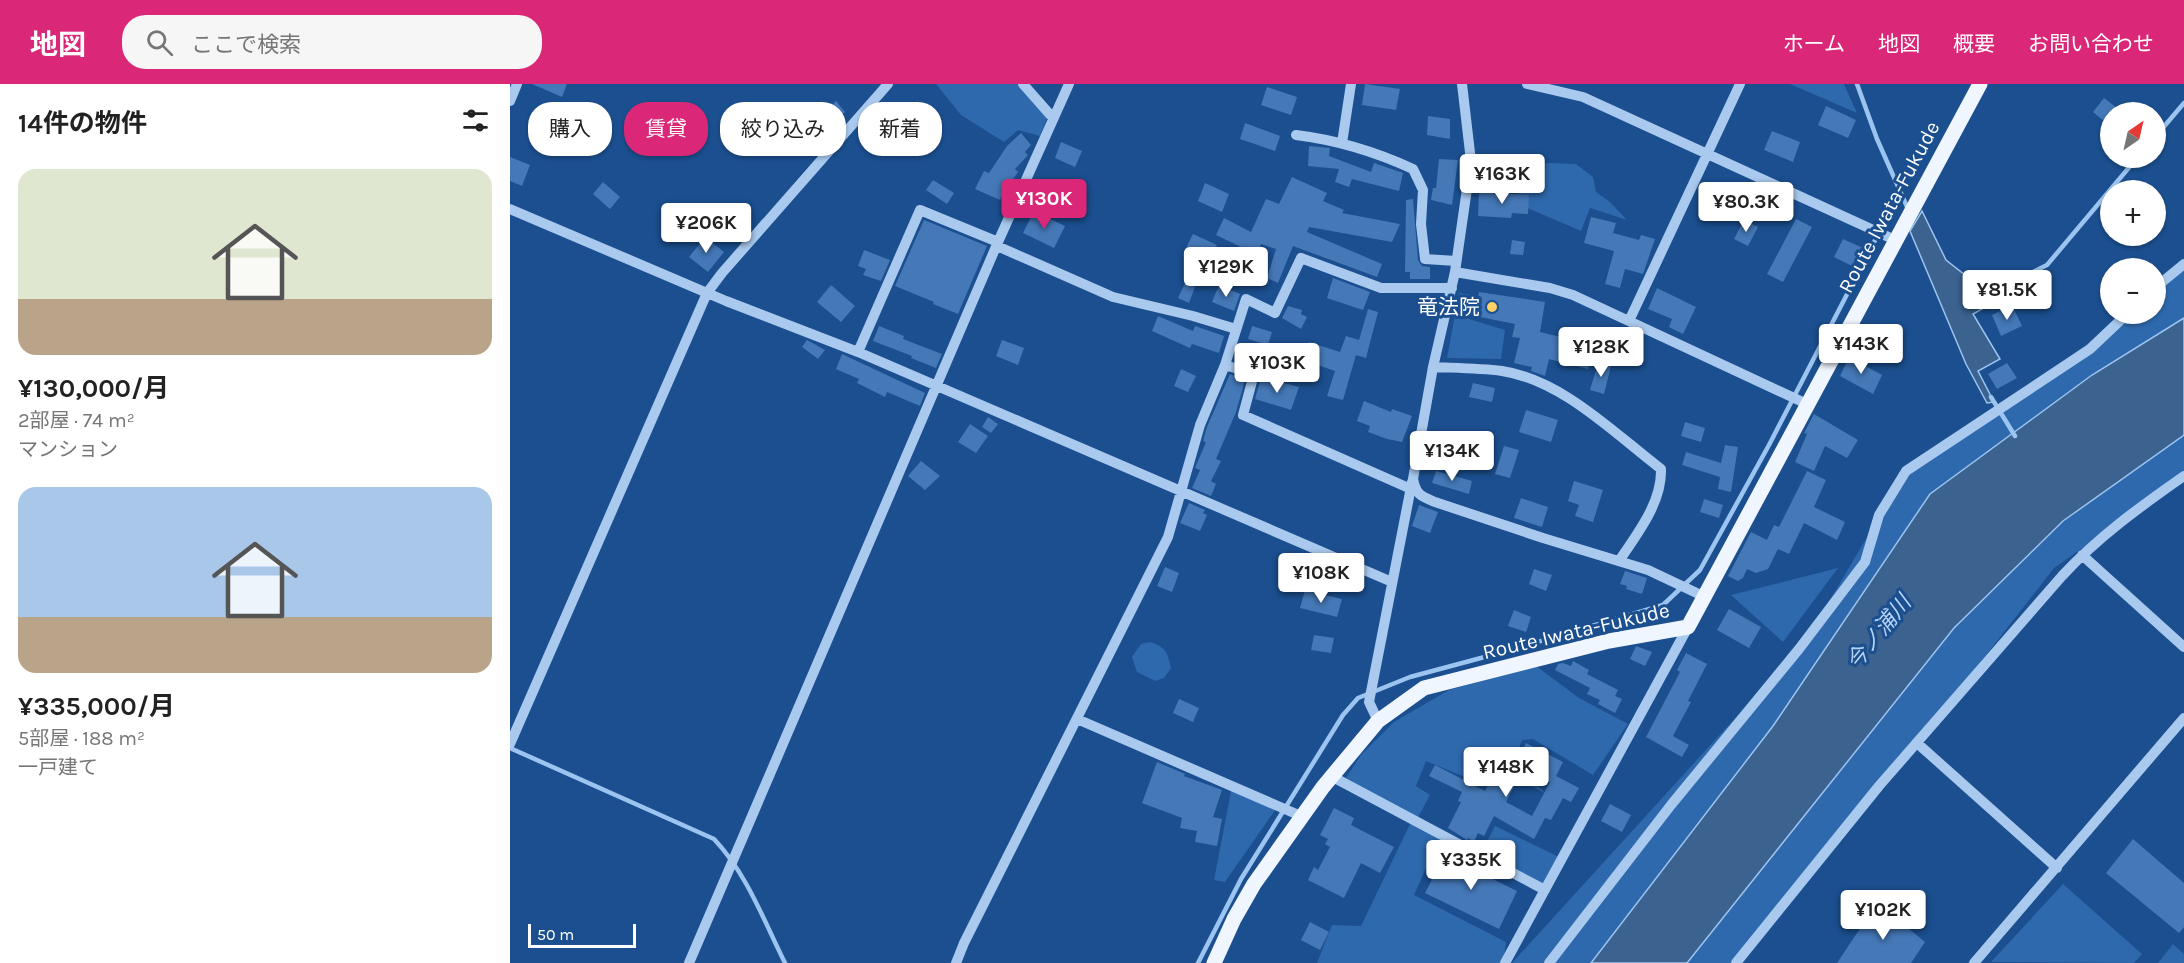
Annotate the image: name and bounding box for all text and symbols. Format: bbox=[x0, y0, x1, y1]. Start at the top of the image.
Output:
search box bbox=[122, 15, 542, 69]
icon: search bbox=[143, 26, 176, 59]
text: 地図 bbox=[30, 28, 86, 61]
text: ここで検索 bbox=[191, 32, 301, 58]
text: ホーム bbox=[1783, 32, 1845, 56]
text: 地図 bbox=[1878, 32, 1920, 56]
text: 概要 bbox=[1953, 32, 1995, 56]
text: お問い合わせ bbox=[2028, 32, 2154, 56]
chip: 購入 bbox=[528, 102, 612, 156]
chip: 賃貸 bbox=[624, 102, 708, 156]
chip: 絞り込み bbox=[720, 102, 846, 156]
chip: 新着 bbox=[858, 102, 942, 156]
north arrow bbox=[2100, 102, 2166, 168]
map controls bbox=[2100, 102, 2166, 324]
icon: filters bbox=[459, 104, 492, 137]
text: 14件の物件 bbox=[18, 108, 147, 139]
street label: Route Iwata-Fukude bbox=[1834, 117, 1944, 297]
pin: ¥163K bbox=[1460, 154, 1544, 205]
text: ¥163K bbox=[1474, 162, 1530, 185]
pin: ¥130K bbox=[1002, 179, 1086, 230]
button: + bbox=[2100, 180, 2166, 246]
pin: ¥80.3K bbox=[1697, 182, 1795, 233]
text: ¥130K bbox=[1015, 187, 1073, 210]
text: ¥80.3K bbox=[1712, 190, 1780, 213]
pin: ¥206K bbox=[664, 203, 748, 254]
icon: home bbox=[201, 208, 309, 316]
text: ¥206K bbox=[675, 211, 737, 234]
pin: ¥129K bbox=[1184, 247, 1268, 298]
text: ¥129K bbox=[1198, 255, 1254, 278]
button: − bbox=[2100, 258, 2166, 324]
pin: ¥81.5K bbox=[1958, 270, 2056, 321]
text: ¥81.5K bbox=[1977, 278, 2037, 301]
place label: 竜法院 bbox=[1417, 295, 1480, 319]
marker: 竜法院 bbox=[1485, 300, 1499, 314]
pin: ¥143K bbox=[1819, 324, 1903, 375]
pin: ¥128K bbox=[1559, 327, 1643, 378]
text: ¥143K bbox=[1833, 332, 1889, 355]
text: ¥128K bbox=[1573, 335, 1629, 358]
pin: ¥103K bbox=[1235, 343, 1319, 394]
text: ¥103K bbox=[1248, 351, 1306, 374]
text: ¥130,000/月 bbox=[18, 373, 169, 404]
text: 2部屋 · 74 m² bbox=[18, 409, 135, 432]
pin: ¥134K bbox=[1410, 431, 1494, 482]
text: マンション bbox=[18, 438, 118, 461]
text: ¥134K bbox=[1424, 439, 1480, 462]
icon: home bbox=[201, 526, 309, 634]
pin: ¥108K bbox=[1279, 553, 1363, 604]
text: ¥108K bbox=[1292, 561, 1350, 584]
water label: 今ノ浦川 bbox=[1841, 589, 1918, 675]
street label: Route Iwata-Fukude bbox=[1480, 598, 1672, 664]
text: ¥335,000/月 bbox=[18, 691, 175, 722]
text: 5部屋 · 188 m² bbox=[18, 727, 145, 750]
pin: ¥148K bbox=[1464, 747, 1548, 798]
text: ¥148K bbox=[1478, 755, 1534, 778]
text: 一戸建て bbox=[18, 756, 98, 779]
pin: ¥335K bbox=[1429, 840, 1513, 891]
text: ¥335K bbox=[1440, 848, 1502, 871]
pin: ¥102K bbox=[1841, 890, 1925, 941]
text: ¥102K bbox=[1855, 898, 1911, 921]
scale bar bbox=[528, 921, 636, 948]
text: 50 m bbox=[537, 925, 574, 944]

